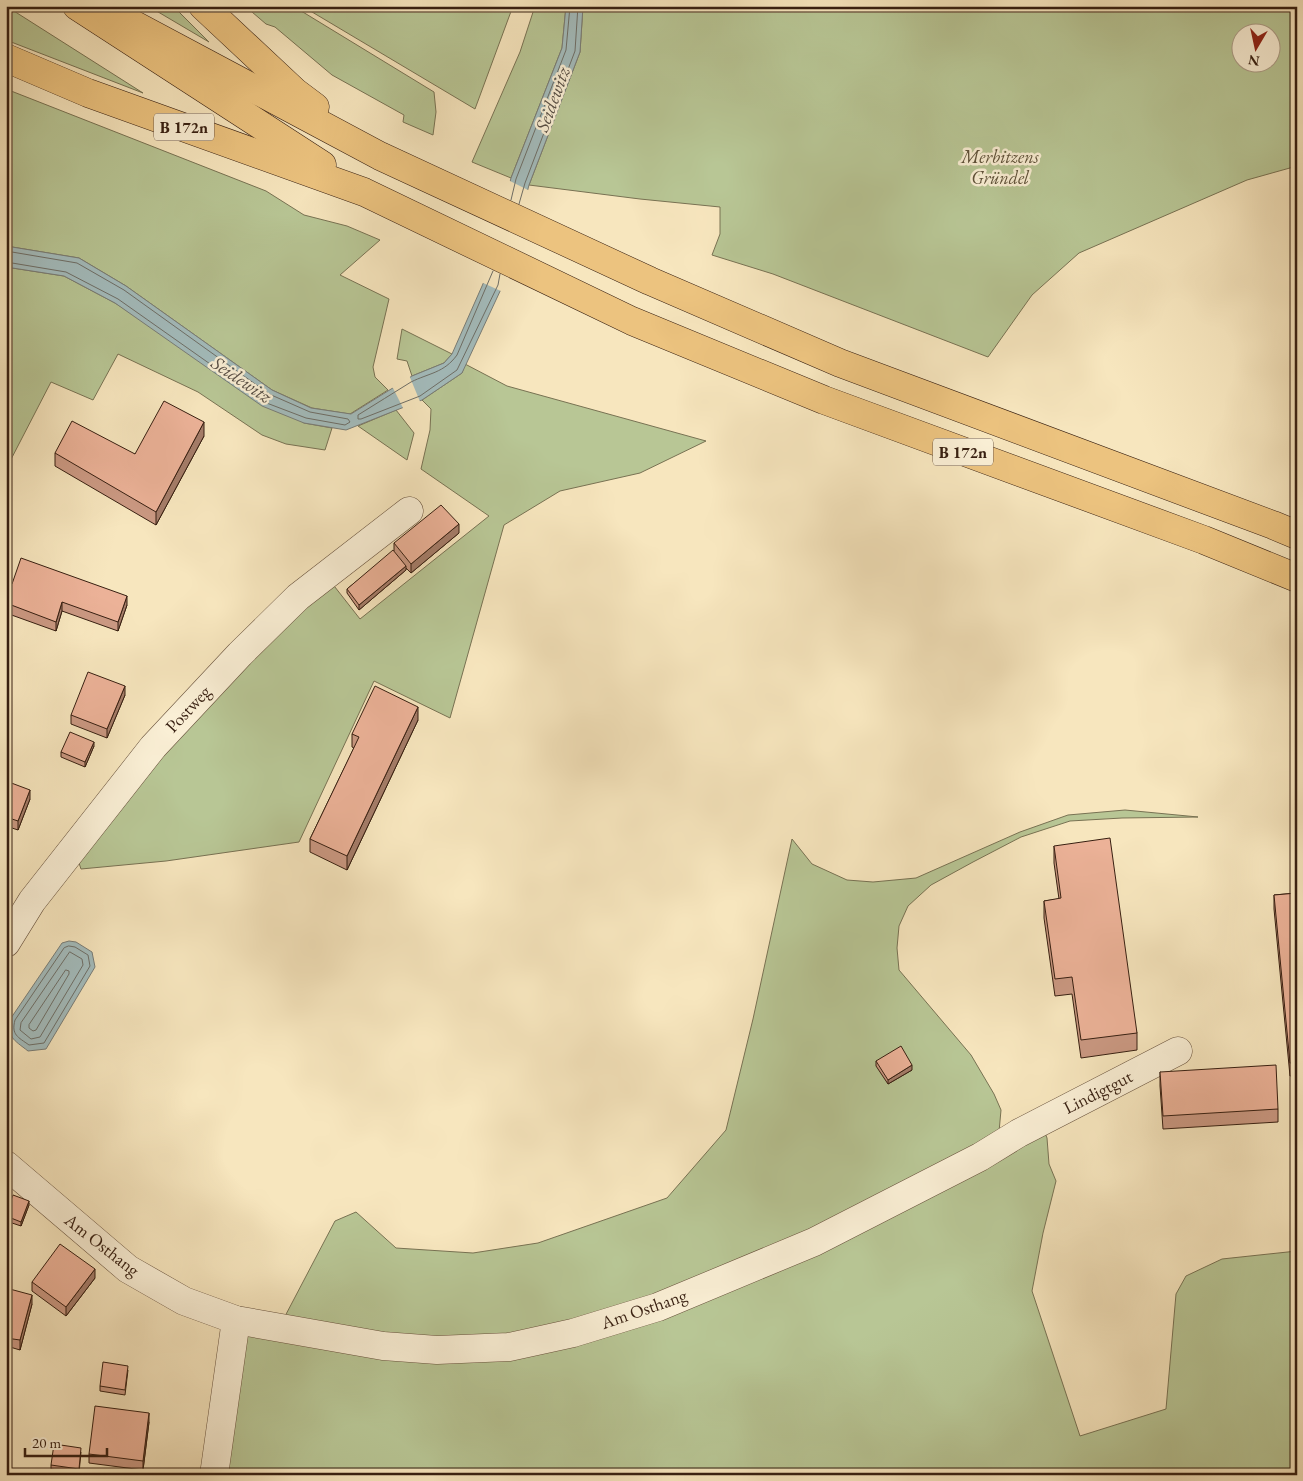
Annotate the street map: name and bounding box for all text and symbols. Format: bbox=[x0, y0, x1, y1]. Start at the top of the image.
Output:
north arrow bbox=[1230, 22, 1280, 72]
text: N bbox=[1246, 51, 1261, 71]
water label: Seidewitz bbox=[529, 63, 576, 136]
road number: B 172n bbox=[154, 114, 214, 140]
park label: Merbitzens Gründel bbox=[960, 145, 1040, 189]
water label: Seidewitz bbox=[206, 350, 277, 409]
road number: B 172n bbox=[933, 438, 993, 466]
street label: Postweg bbox=[160, 680, 215, 737]
street label: Lindigtgut bbox=[1059, 1064, 1136, 1119]
street label: Am Osthang bbox=[59, 1208, 145, 1281]
street label: Am Osthang bbox=[597, 1283, 690, 1334]
scale bar bbox=[25, 1426, 108, 1458]
text: 20 m bbox=[32, 1433, 61, 1452]

